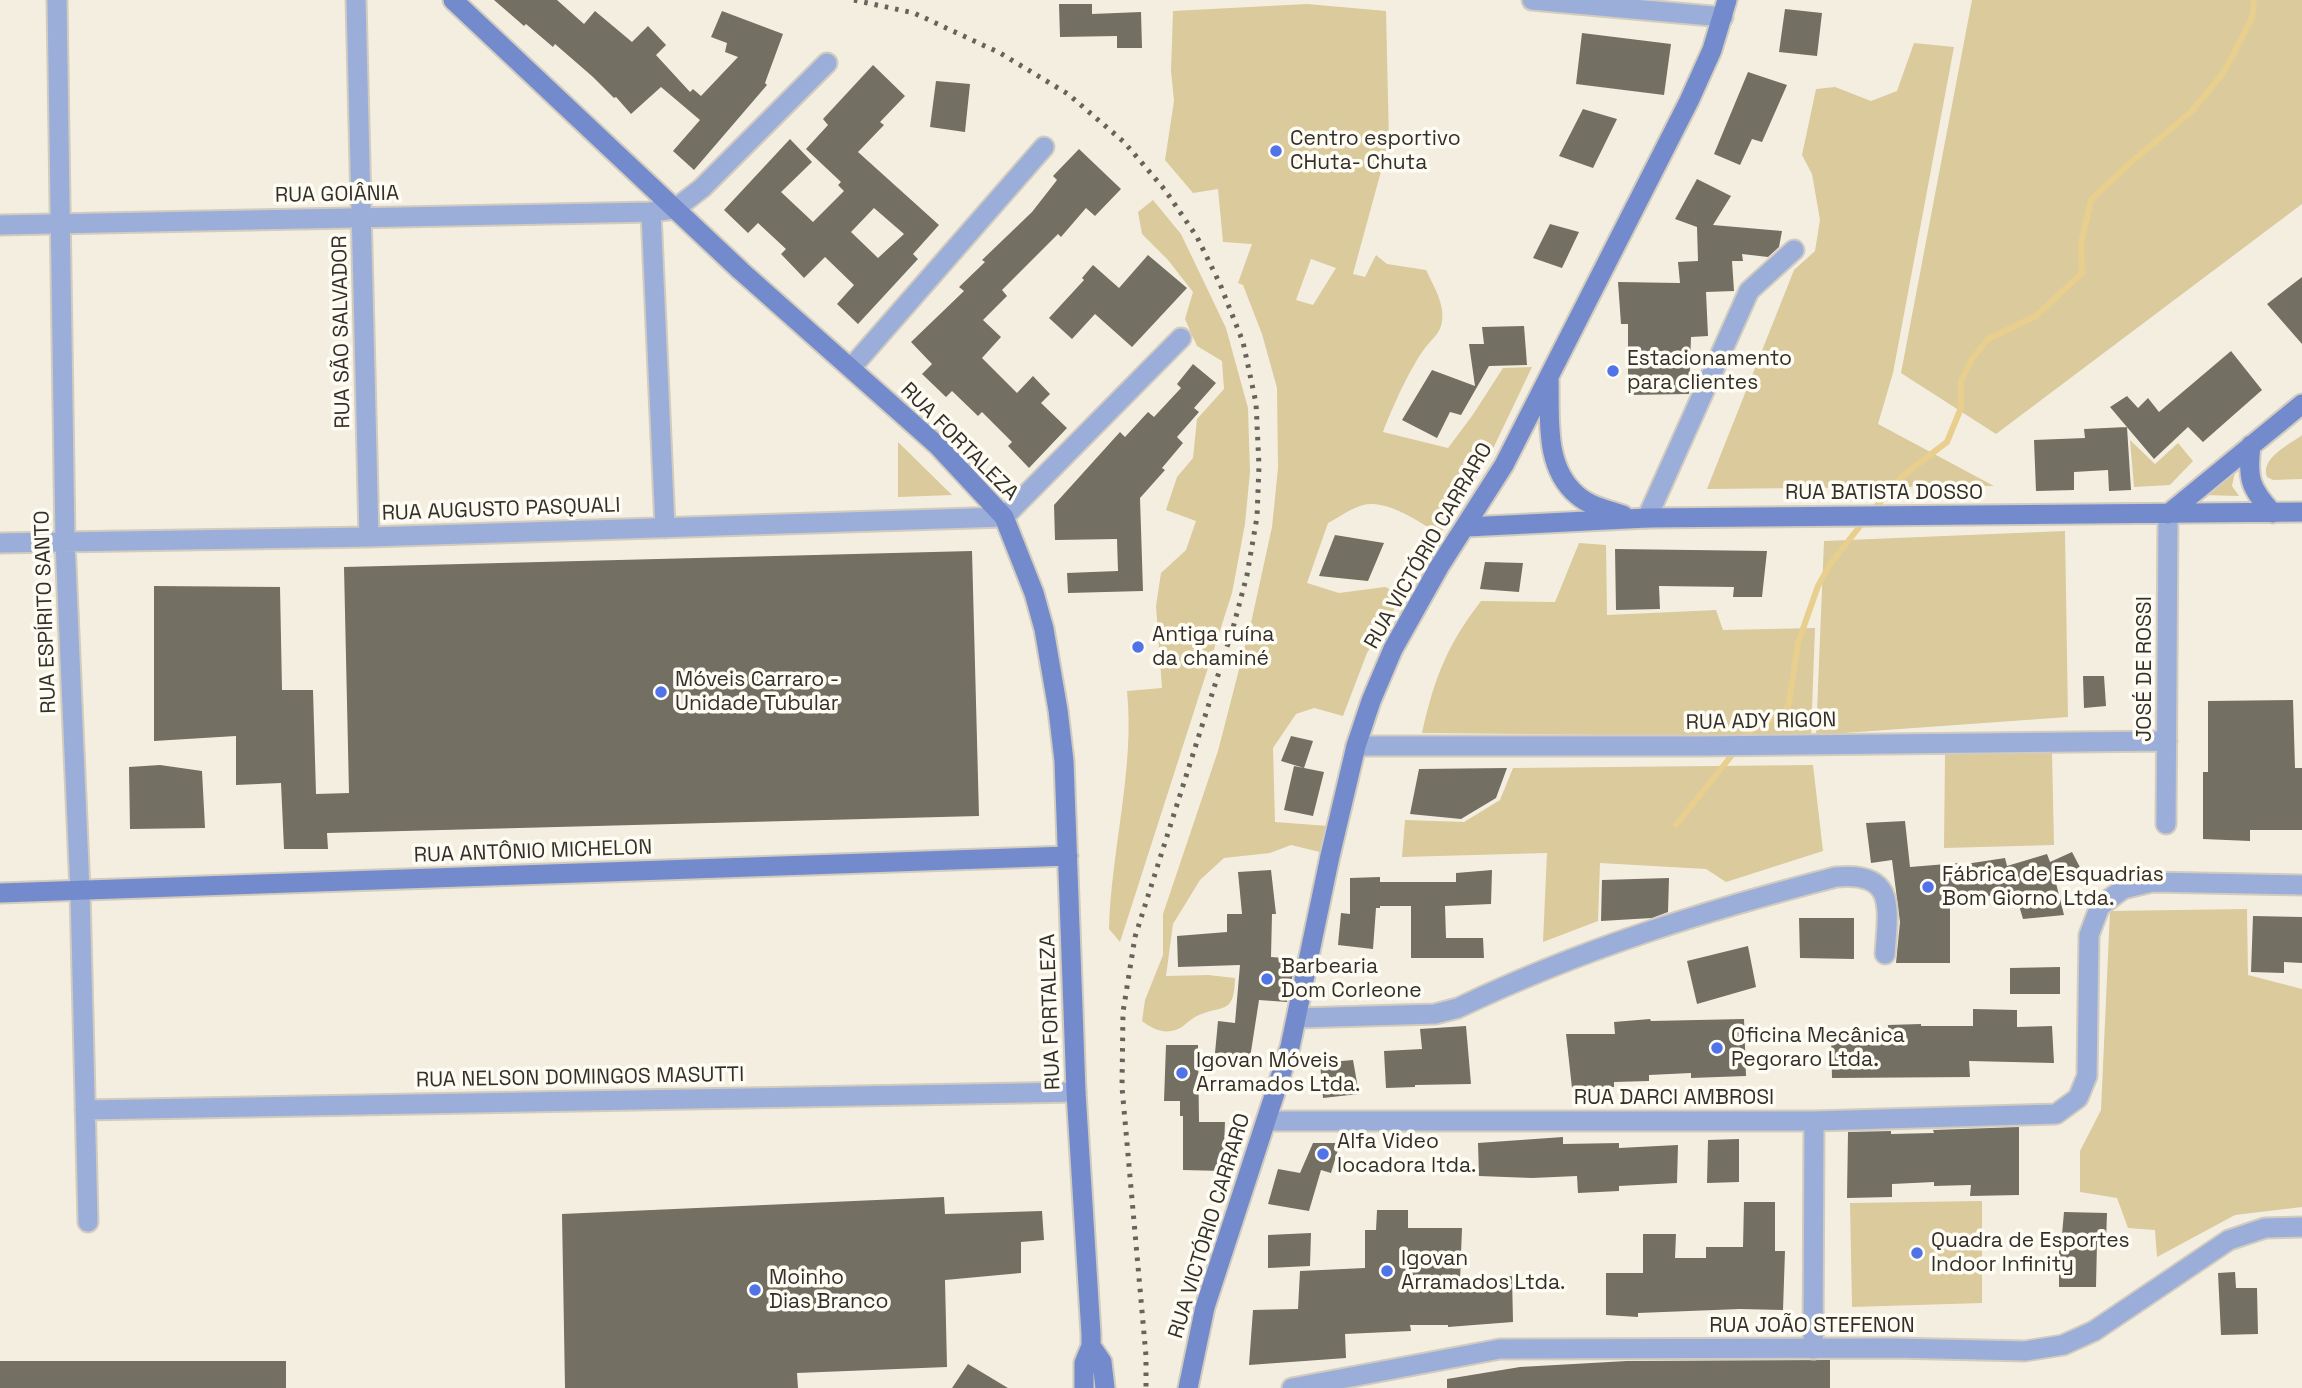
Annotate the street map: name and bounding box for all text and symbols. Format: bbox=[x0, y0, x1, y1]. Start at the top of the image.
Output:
place label: Centro esportivo CHuta- Chuta bbox=[1290, 126, 1461, 176]
marker: Centro esportivo CHuta- Chuta bbox=[1268, 143, 1284, 159]
street label: RUA GOIÂNIA bbox=[275, 181, 399, 209]
street label: RUA SÃO SALVADOR bbox=[328, 235, 356, 429]
place label: Estacionamento para clientes bbox=[1627, 346, 1792, 396]
marker: Estacionamento para clientes bbox=[1605, 363, 1621, 379]
street label: RUA FORTALEZA bbox=[895, 378, 1023, 506]
street label: RUA VICTÓRIO CARRARO bbox=[1360, 438, 1498, 654]
street label: RUA BATISTA DOSSO bbox=[1785, 480, 1983, 506]
street label: RUA AUGUSTO PASQUALI bbox=[381, 493, 621, 527]
street label: RUA ESPÍRITO SANTO bbox=[30, 510, 62, 714]
street label: JOSÉ DE ROSSI bbox=[2132, 596, 2158, 742]
place label: Antiga ruína da chaminé bbox=[1152, 622, 1274, 672]
marker: Antiga ruína da chaminé bbox=[1130, 639, 1146, 655]
place label: Móveis Carraro - Unidade Tubular bbox=[675, 667, 839, 717]
marker: Móveis Carraro - Unidade Tubular bbox=[653, 684, 669, 700]
street label: RUA ADY RIGON bbox=[1685, 708, 1837, 736]
street label: RUA ANTÔNIO MICHELON bbox=[413, 835, 653, 869]
place label: Fábrica de Esquadrias Bom Giorno Ltda. bbox=[1942, 862, 2164, 912]
marker: Fábrica de Esquadrias Bom Giorno Ltda. bbox=[1920, 879, 1936, 895]
street label: RUA FORTALEZA bbox=[1036, 933, 1066, 1091]
place label: Barbearia Dom Corleone bbox=[1281, 954, 1422, 1004]
marker: Barbearia Dom Corleone bbox=[1259, 971, 1275, 987]
place label: Oficina Mecânica Pegoraro Ltda. bbox=[1731, 1023, 1905, 1073]
marker: Oficina Mecânica Pegoraro Ltda. bbox=[1709, 1040, 1725, 1056]
place label: Igovan Móveis Arramados Ltda. bbox=[1196, 1048, 1360, 1098]
street label: RUA NELSON DOMINGOS MASUTTI bbox=[416, 1063, 744, 1093]
marker: Igovan Móveis Arramados Ltda. bbox=[1174, 1065, 1190, 1081]
street label: RUA DARCI AMBROSI bbox=[1574, 1085, 1774, 1111]
street label: RUA VICTÓRIO CARRARO bbox=[1164, 1110, 1256, 1342]
place label: Alfa Video locadora ltda. bbox=[1337, 1129, 1476, 1179]
marker: Alfa Video locadora ltda. bbox=[1315, 1146, 1331, 1162]
place label: Quadra de Esportes Indoor Infinity bbox=[1931, 1228, 2130, 1278]
marker: Quadra de Esportes Indoor Infinity bbox=[1909, 1245, 1925, 1261]
place label: Igovan Arramados Ltda. bbox=[1401, 1246, 1565, 1296]
marker: Igovan Arramados Ltda. bbox=[1379, 1263, 1395, 1279]
place label: Moinho Dias Branco bbox=[769, 1265, 888, 1315]
marker: Moinho Dias Branco bbox=[747, 1282, 763, 1298]
street label: RUA JOÃO STEFENON bbox=[1709, 1313, 1915, 1339]

